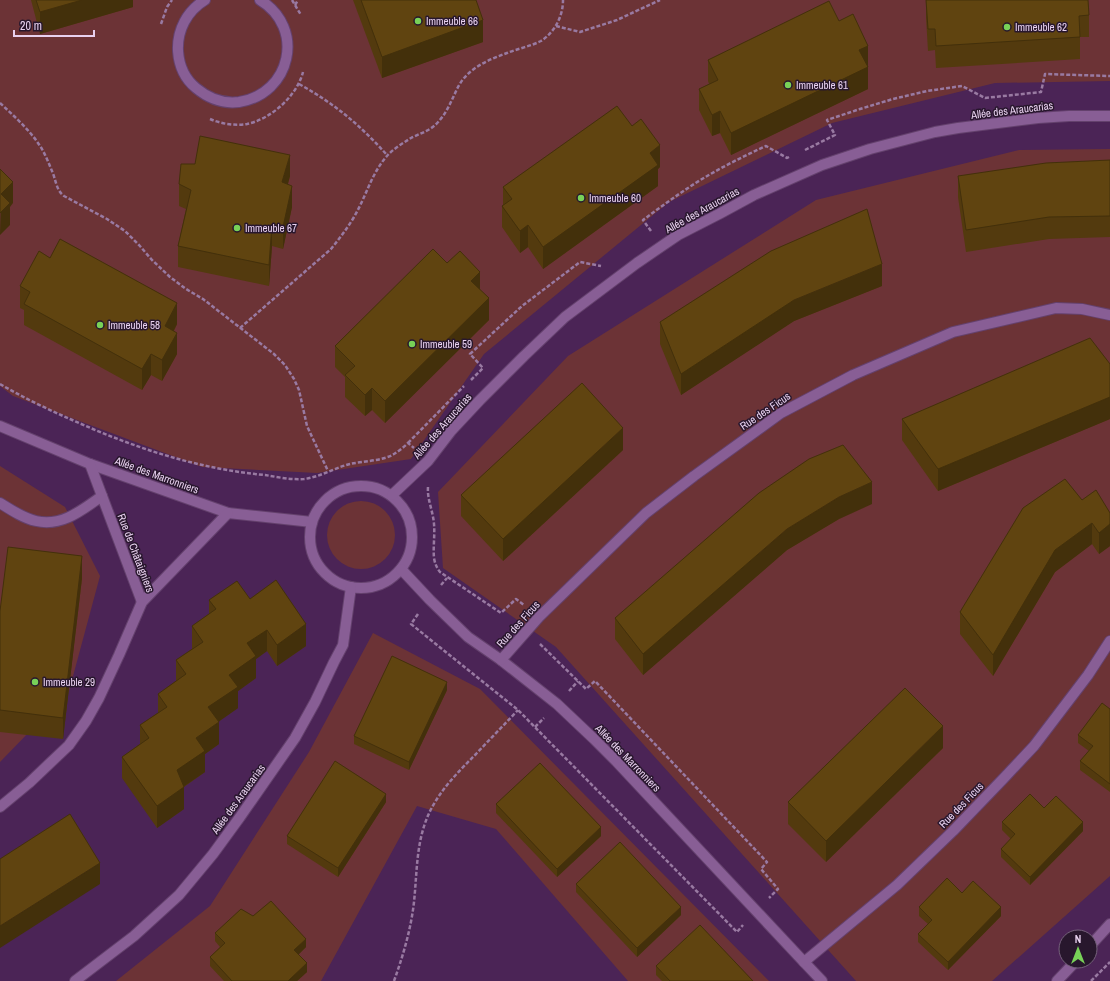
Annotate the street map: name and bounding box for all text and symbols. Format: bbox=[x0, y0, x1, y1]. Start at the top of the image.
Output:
scale bar bbox=[14, 12, 94, 38]
place label: Immeuble 66 bbox=[426, 14, 478, 28]
marker: Immeuble 66 bbox=[413, 16, 423, 26]
text: 20 m bbox=[20, 18, 42, 34]
place label: Immeuble 62 bbox=[1015, 20, 1067, 34]
marker: Immeuble 62 bbox=[1002, 22, 1012, 32]
place label: Immeuble 61 bbox=[796, 78, 848, 92]
marker: Immeuble 61 bbox=[783, 80, 793, 90]
street label: Allée des Araucarias bbox=[969, 98, 1054, 122]
street label: Allée des Araucarias bbox=[662, 184, 742, 237]
place label: Immeuble 60 bbox=[589, 191, 641, 205]
marker: Immeuble 60 bbox=[576, 193, 586, 203]
place label: Immeuble 67 bbox=[245, 221, 297, 235]
marker: Immeuble 67 bbox=[232, 223, 242, 233]
place label: Immeuble 58 bbox=[108, 318, 160, 332]
marker: Immeuble 58 bbox=[95, 320, 105, 330]
place label: Immeuble 59 bbox=[420, 337, 472, 351]
marker: Immeuble 59 bbox=[407, 339, 417, 349]
street label: Rue des Ficus bbox=[737, 389, 793, 433]
street label: Allée des Araucarias bbox=[409, 390, 475, 463]
street label: Allée des Marronniers bbox=[112, 453, 201, 497]
street label: Rue de Châtaigniers bbox=[115, 512, 158, 595]
street label: Rue des Ficus bbox=[493, 597, 543, 650]
place label: Immeuble 29 bbox=[43, 675, 95, 689]
marker: Immeuble 29 bbox=[30, 677, 40, 687]
street label: Allée des Marronniers bbox=[592, 721, 664, 795]
street label: Allée des Araucarias bbox=[207, 761, 268, 837]
street label: Rue des Ficus bbox=[936, 779, 987, 831]
north arrow bbox=[1058, 929, 1098, 969]
text: N bbox=[1075, 932, 1081, 946]

